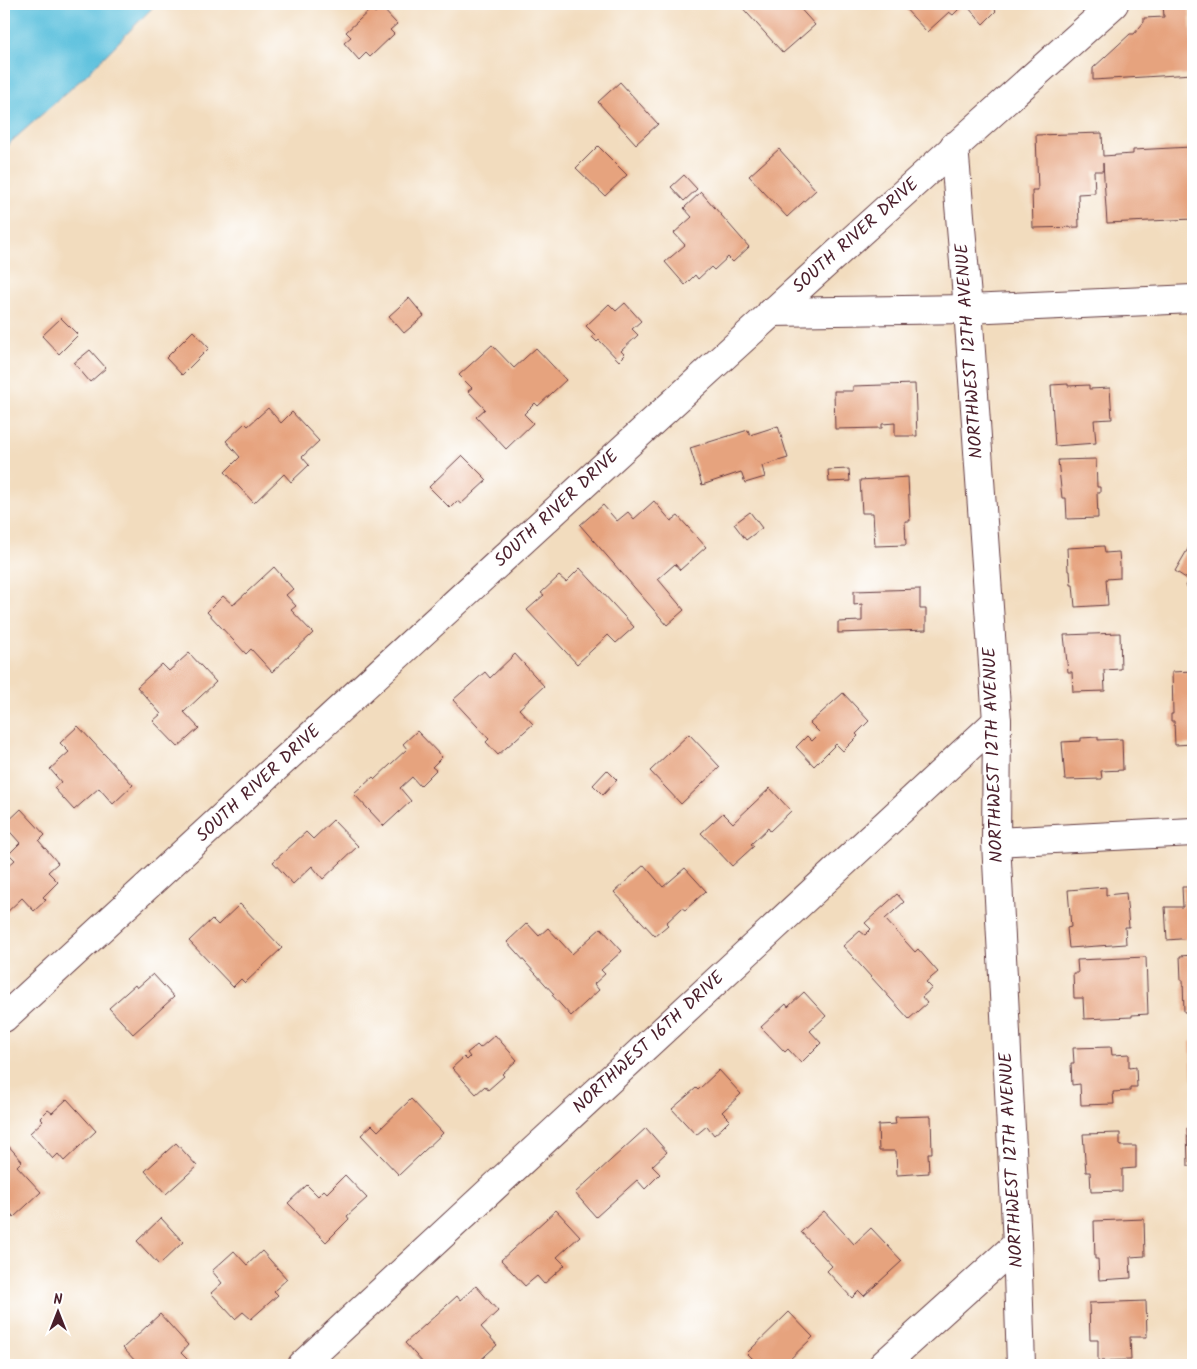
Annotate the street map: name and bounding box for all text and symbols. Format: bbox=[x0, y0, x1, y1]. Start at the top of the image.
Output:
street label: SOUTH RIVER DRIVE bbox=[786, 171, 926, 301]
street label: NORTHWEST 12TH AVENUE bbox=[948, 242, 992, 460]
street label: SOUTH RIVER DRIVE bbox=[488, 443, 626, 575]
street label: NORTHWEST 12TH AVENUE bbox=[976, 646, 1012, 863]
street label: SOUTH RIVER DRIVE bbox=[190, 718, 328, 850]
street label: NORTHWEST 16TH DRIVE bbox=[566, 964, 732, 1121]
street label: NORTHWEST 12TH AVENUE bbox=[992, 1051, 1032, 1269]
north arrow bbox=[32, 1286, 82, 1336]
text: N bbox=[54, 1289, 63, 1311]

